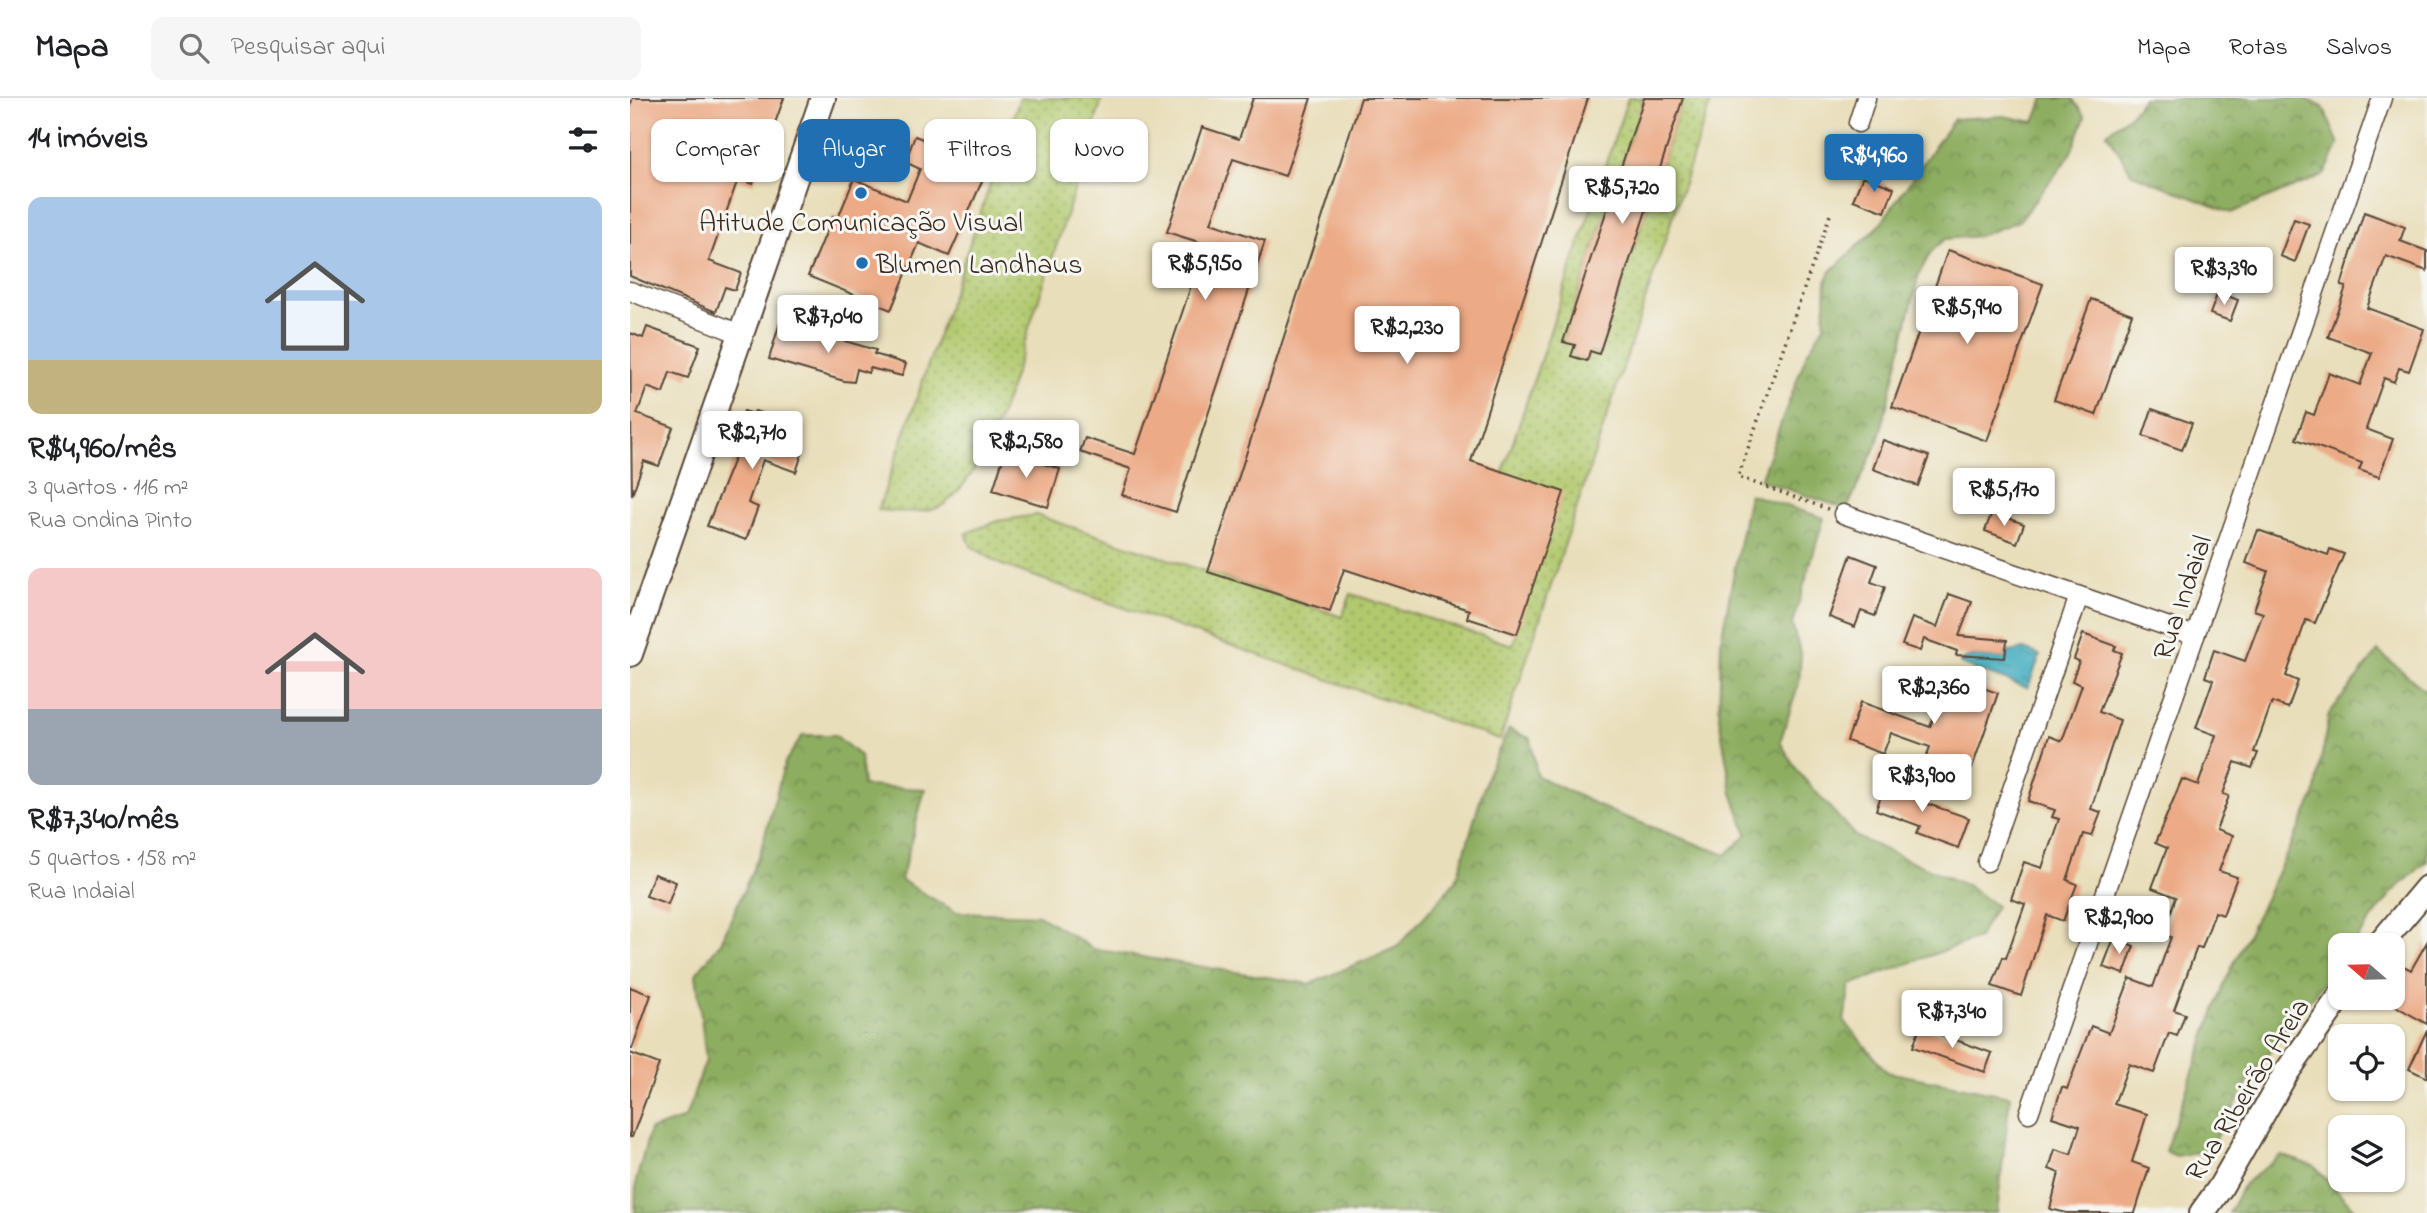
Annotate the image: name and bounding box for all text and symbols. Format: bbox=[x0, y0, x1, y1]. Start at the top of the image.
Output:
search box bbox=[151, 17, 641, 80]
text: Mapa bbox=[35, 24, 109, 72]
icon: search bbox=[175, 29, 213, 67]
text: Pesquisar aqui bbox=[231, 29, 385, 67]
text: Mapa bbox=[2137, 31, 2191, 66]
text: Rotas bbox=[2229, 31, 2288, 66]
text: Salvos bbox=[2326, 31, 2392, 66]
text: 14 imóveis bbox=[28, 118, 148, 162]
chip: Comprar bbox=[651, 119, 784, 182]
chip: Alugar bbox=[798, 119, 910, 182]
chip: Filtros bbox=[924, 119, 1036, 182]
chip: Novo bbox=[1050, 119, 1148, 182]
icon: filters bbox=[564, 121, 602, 159]
pin: R$4,960 bbox=[1809, 134, 1939, 194]
text: R$4,960 bbox=[1840, 140, 1908, 173]
pin: R$5,720 bbox=[1557, 166, 1687, 226]
text: R$5,720 bbox=[1585, 172, 1659, 205]
marker: Atitude Comunicação Visual bbox=[853, 185, 869, 201]
place label: Atitude Comunicação Visual bbox=[699, 204, 1023, 245]
pin: R$5,950 bbox=[1140, 242, 1270, 302]
icon: home bbox=[252, 243, 378, 369]
place label: Blumen Landhaus bbox=[875, 246, 1083, 287]
text: R$5,950 bbox=[1168, 248, 1242, 281]
pin: R$3,390 bbox=[2159, 248, 2289, 307]
text: R$3,390 bbox=[2191, 253, 2257, 286]
marker: Blumen Landhaus bbox=[854, 255, 870, 271]
pin: R$5,940 bbox=[1902, 286, 2032, 346]
text: R$5,940 bbox=[1932, 292, 2002, 325]
pin: R$7,040 bbox=[763, 296, 893, 355]
text: R$7,040 bbox=[793, 301, 863, 334]
pin: R$2,230 bbox=[1342, 306, 1472, 366]
text: R$2,230 bbox=[1371, 312, 1443, 345]
pin: R$2,710 bbox=[687, 412, 817, 471]
text: R$2,710 bbox=[718, 417, 786, 450]
pin: R$2,580 bbox=[961, 420, 1091, 480]
text: R$2,580 bbox=[989, 426, 1063, 459]
text: R$4,960/mês bbox=[28, 428, 177, 472]
pin: R$5,170 bbox=[1939, 468, 2069, 528]
text: 3 quartos · 116 m² bbox=[28, 472, 188, 505]
text: R$5,170 bbox=[1969, 474, 2039, 507]
text: Rua Ondina Pinto bbox=[28, 505, 192, 538]
street label: Rua Indaial bbox=[2144, 530, 2225, 666]
icon: home bbox=[252, 614, 378, 740]
pin: R$2,360 bbox=[1869, 666, 1999, 726]
text: R$2,360 bbox=[1898, 672, 1970, 705]
pin: R$3,900 bbox=[1857, 754, 1987, 814]
text: R$3,900 bbox=[1889, 760, 1955, 793]
text: R$7,340/mês bbox=[28, 799, 179, 843]
text: 5 quartos · 158 m² bbox=[28, 843, 196, 876]
text: Rua Indaial bbox=[28, 876, 135, 909]
pin: R$2,900 bbox=[2054, 896, 2184, 956]
text: R$2,900 bbox=[2085, 902, 2153, 935]
north arrow bbox=[2328, 933, 2404, 1010]
map controls bbox=[2328, 933, 2405, 1192]
pin: R$7,340 bbox=[1887, 990, 2017, 1050]
street label: Rua Ribeirão Areia bbox=[2176, 991, 2322, 1191]
text: R$7,340 bbox=[1918, 996, 1986, 1029]
button: locate bbox=[2328, 1024, 2405, 1101]
button: layers bbox=[2328, 1115, 2405, 1192]

